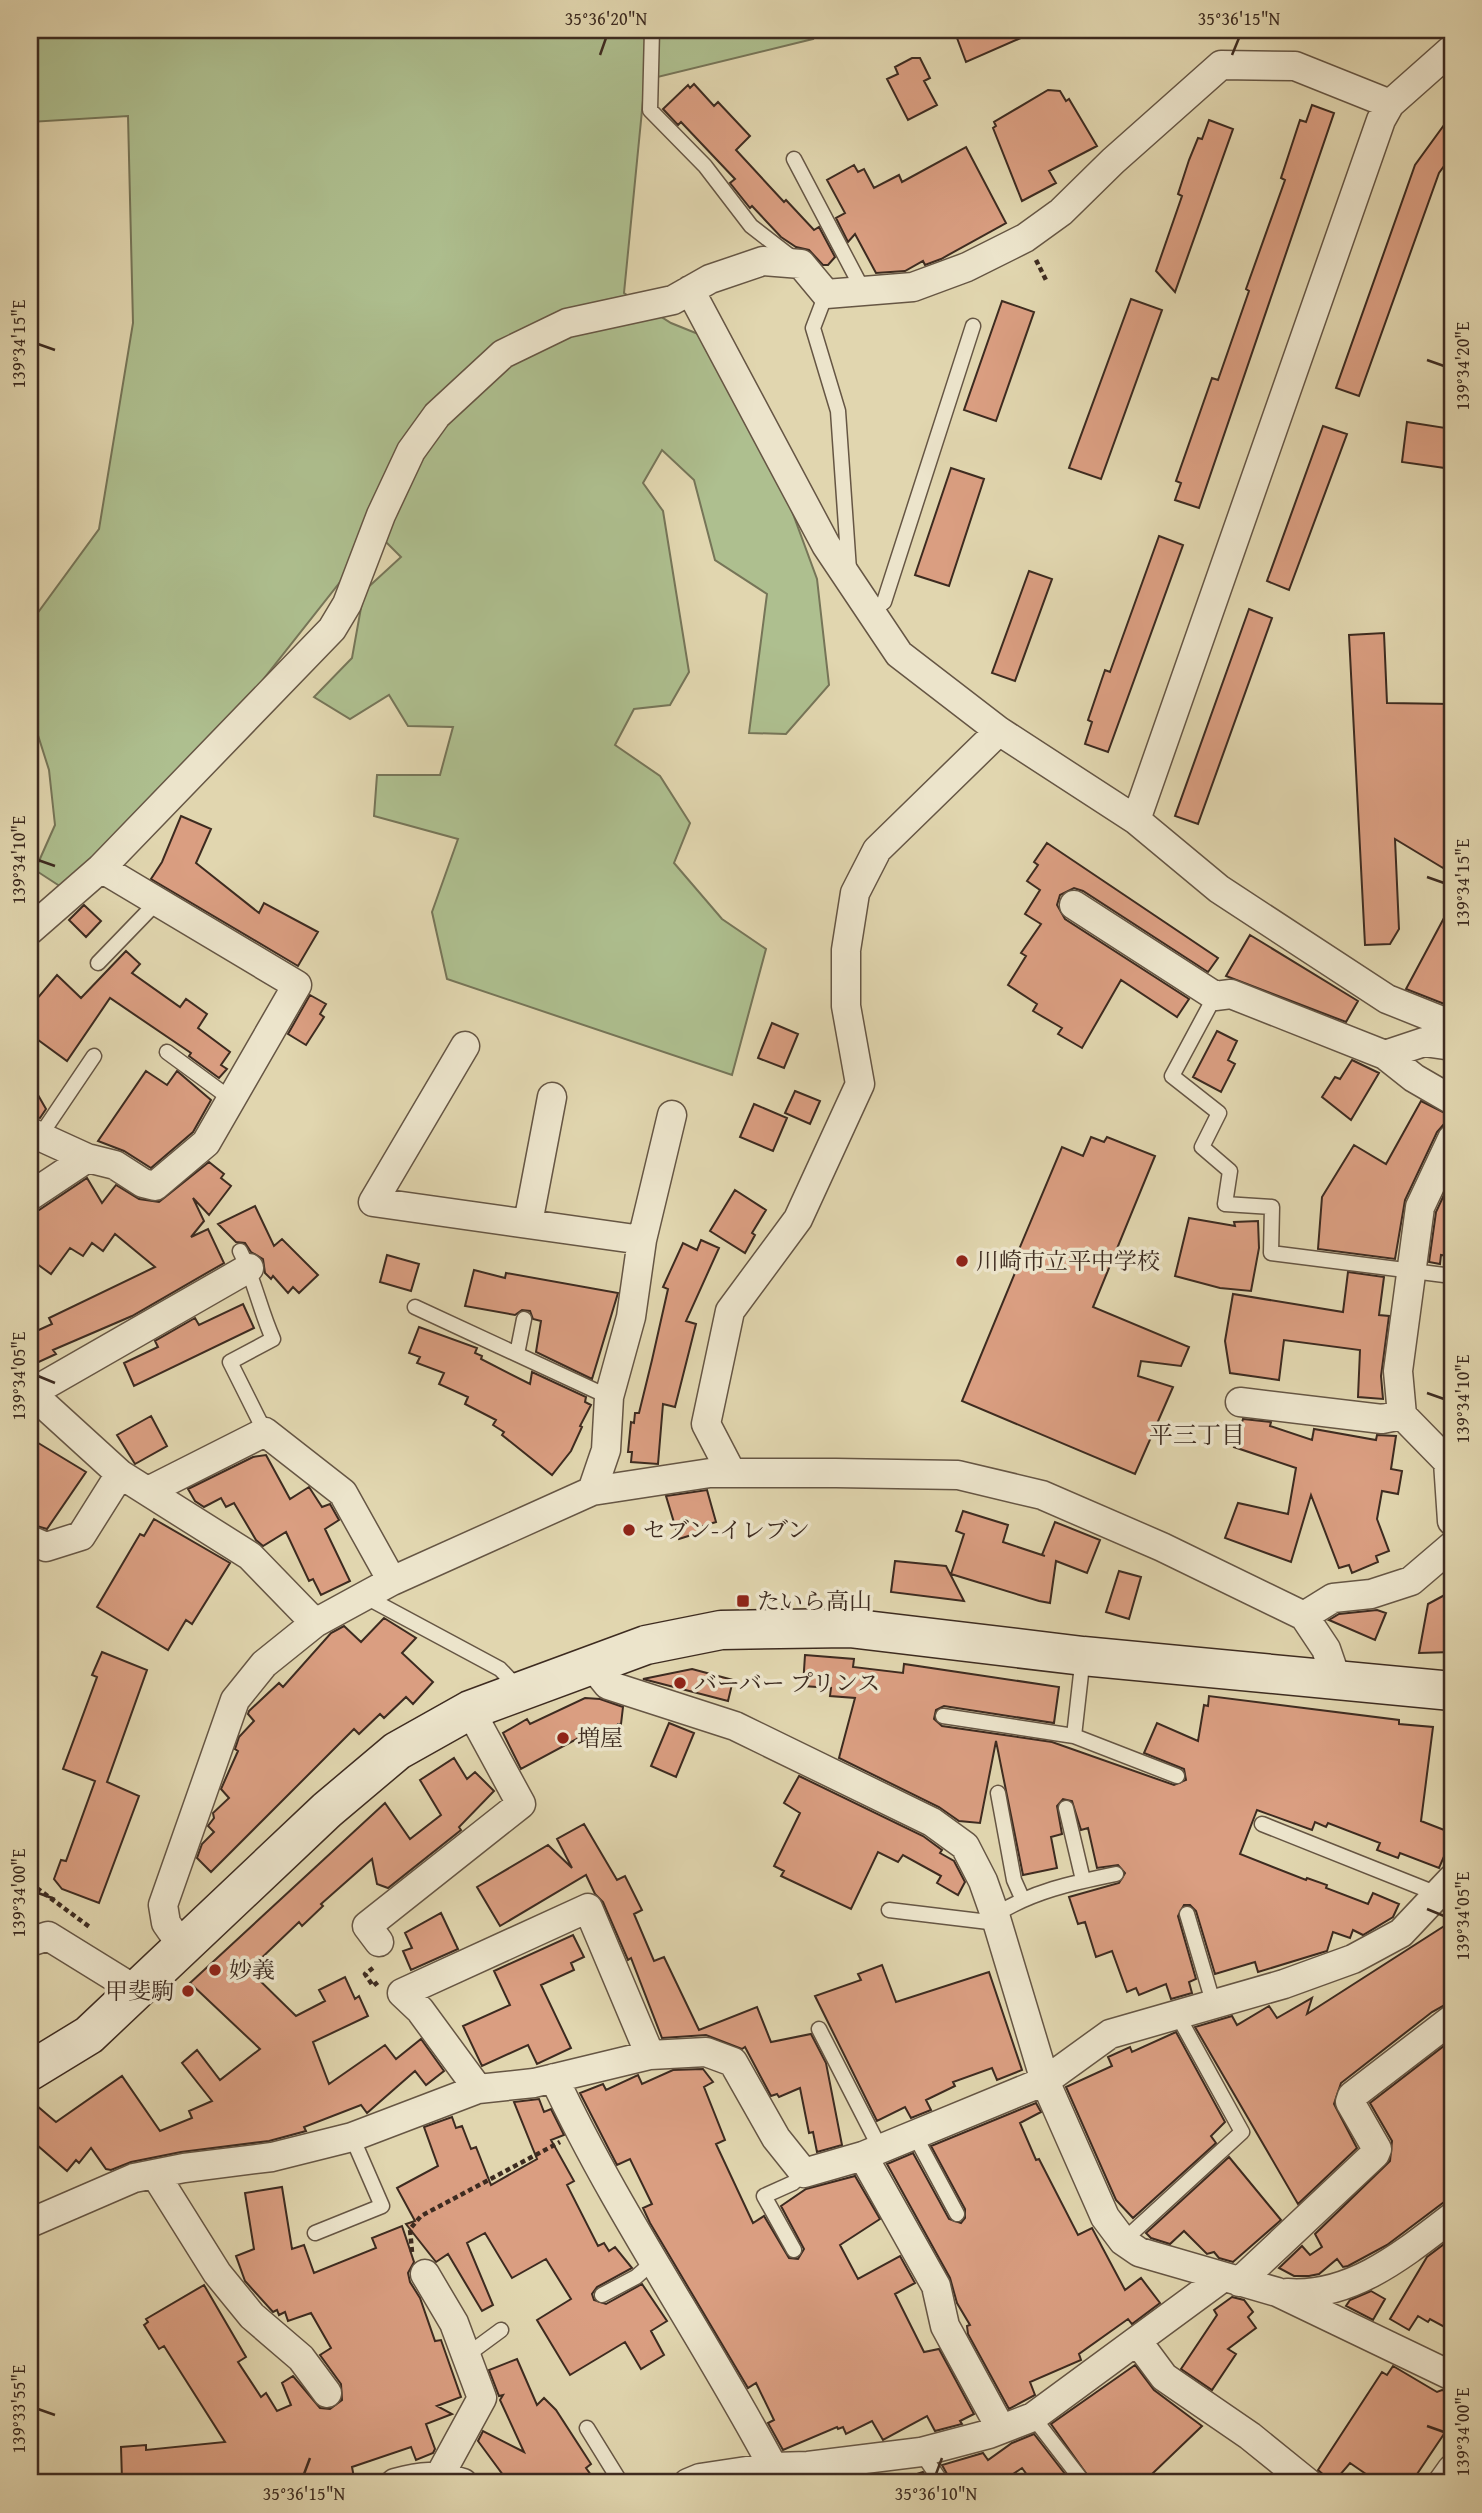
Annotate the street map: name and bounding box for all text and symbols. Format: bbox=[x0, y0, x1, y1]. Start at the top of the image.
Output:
text: 35°36'20"N bbox=[565, 5, 648, 32]
text: 35°36'15"N bbox=[1198, 5, 1281, 32]
text: 139°34'15"E bbox=[5, 300, 32, 388]
text: 139°34'20"E bbox=[1449, 322, 1476, 410]
text: 139°34'10"E bbox=[5, 816, 32, 904]
text: 139°34'15"E bbox=[1449, 839, 1476, 927]
place label: 川崎市立平中学校 bbox=[976, 1244, 1160, 1277]
marker: 川崎市立平中学校 bbox=[954, 1253, 970, 1269]
text: 139°34'05"E bbox=[5, 1332, 32, 1420]
text: 139°34'10"E bbox=[1449, 1355, 1476, 1443]
district label: 平三丁目 bbox=[1149, 1417, 1245, 1452]
place label: セブン-イレブン bbox=[643, 1513, 810, 1546]
marker: セブン-イレブン bbox=[621, 1522, 637, 1538]
place label: たいら高山 bbox=[757, 1584, 872, 1617]
marker: たいら高山 bbox=[735, 1593, 751, 1609]
place label: バーバー プリンス bbox=[694, 1666, 880, 1699]
marker: バーバー プリンス bbox=[672, 1675, 688, 1691]
place label: 増屋 bbox=[577, 1721, 623, 1754]
marker: 増屋 bbox=[555, 1730, 571, 1746]
text: 139°34'00"E bbox=[5, 1849, 32, 1937]
text: 139°34'05"E bbox=[1449, 1872, 1476, 1960]
place label: 妙義 bbox=[229, 1953, 275, 1986]
marker: 妙義 bbox=[207, 1962, 223, 1978]
place label: 甲斐駒 bbox=[105, 1974, 174, 2007]
marker: 甲斐駒 bbox=[180, 1983, 196, 1999]
text: 139°33'55"E bbox=[5, 2365, 32, 2453]
text: 139°34'00"E bbox=[1449, 2388, 1476, 2476]
text: 35°36'15"N bbox=[263, 2480, 346, 2507]
text: 35°36'10"N bbox=[895, 2480, 978, 2507]

